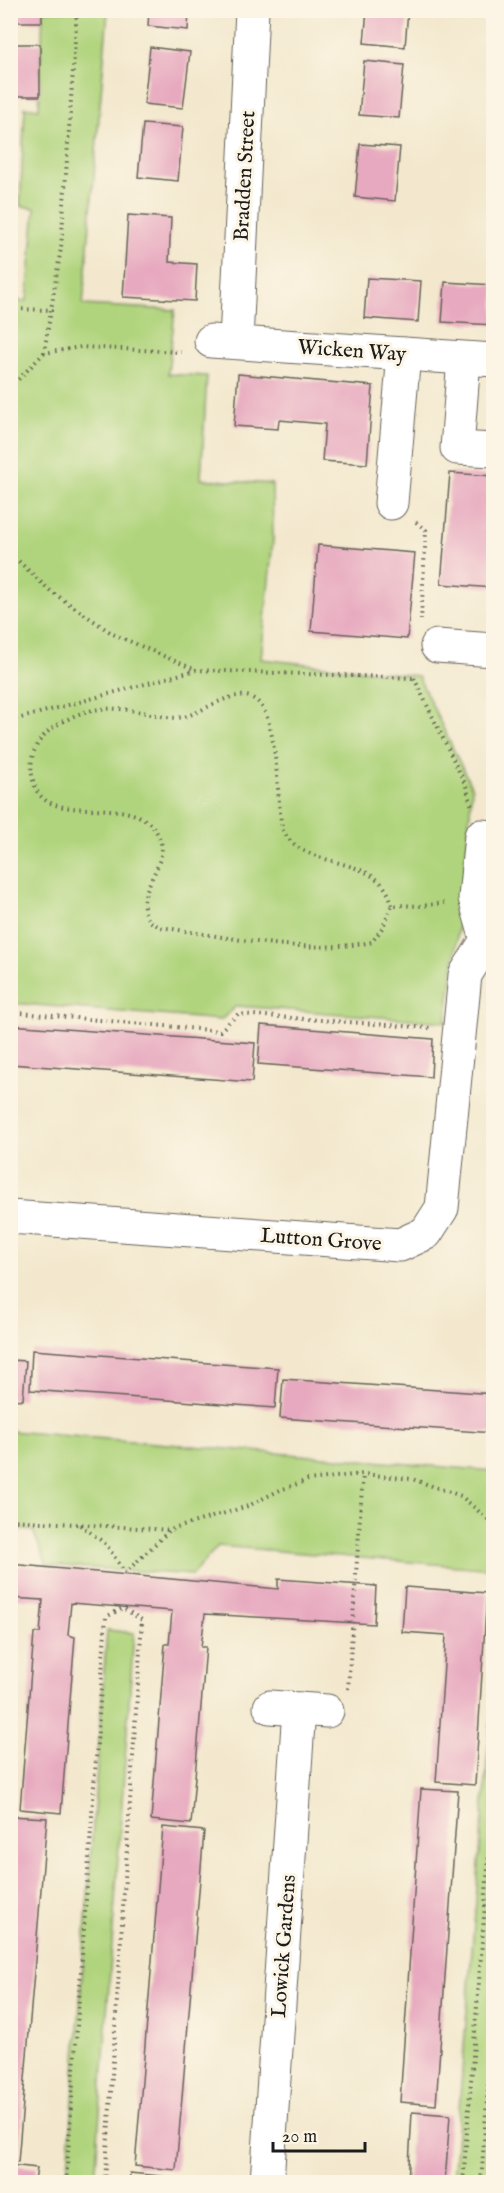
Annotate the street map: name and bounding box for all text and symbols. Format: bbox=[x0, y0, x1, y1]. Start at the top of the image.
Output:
street label: Bradden Street bbox=[229, 110, 262, 242]
street label: Wicken Way bbox=[297, 334, 408, 369]
street label: Lutton Grove bbox=[259, 1223, 383, 1258]
street label: Lowick Gardens bbox=[266, 1874, 303, 2019]
scale bar bbox=[273, 2115, 364, 2153]
text: 20 m bbox=[282, 2126, 317, 2149]

